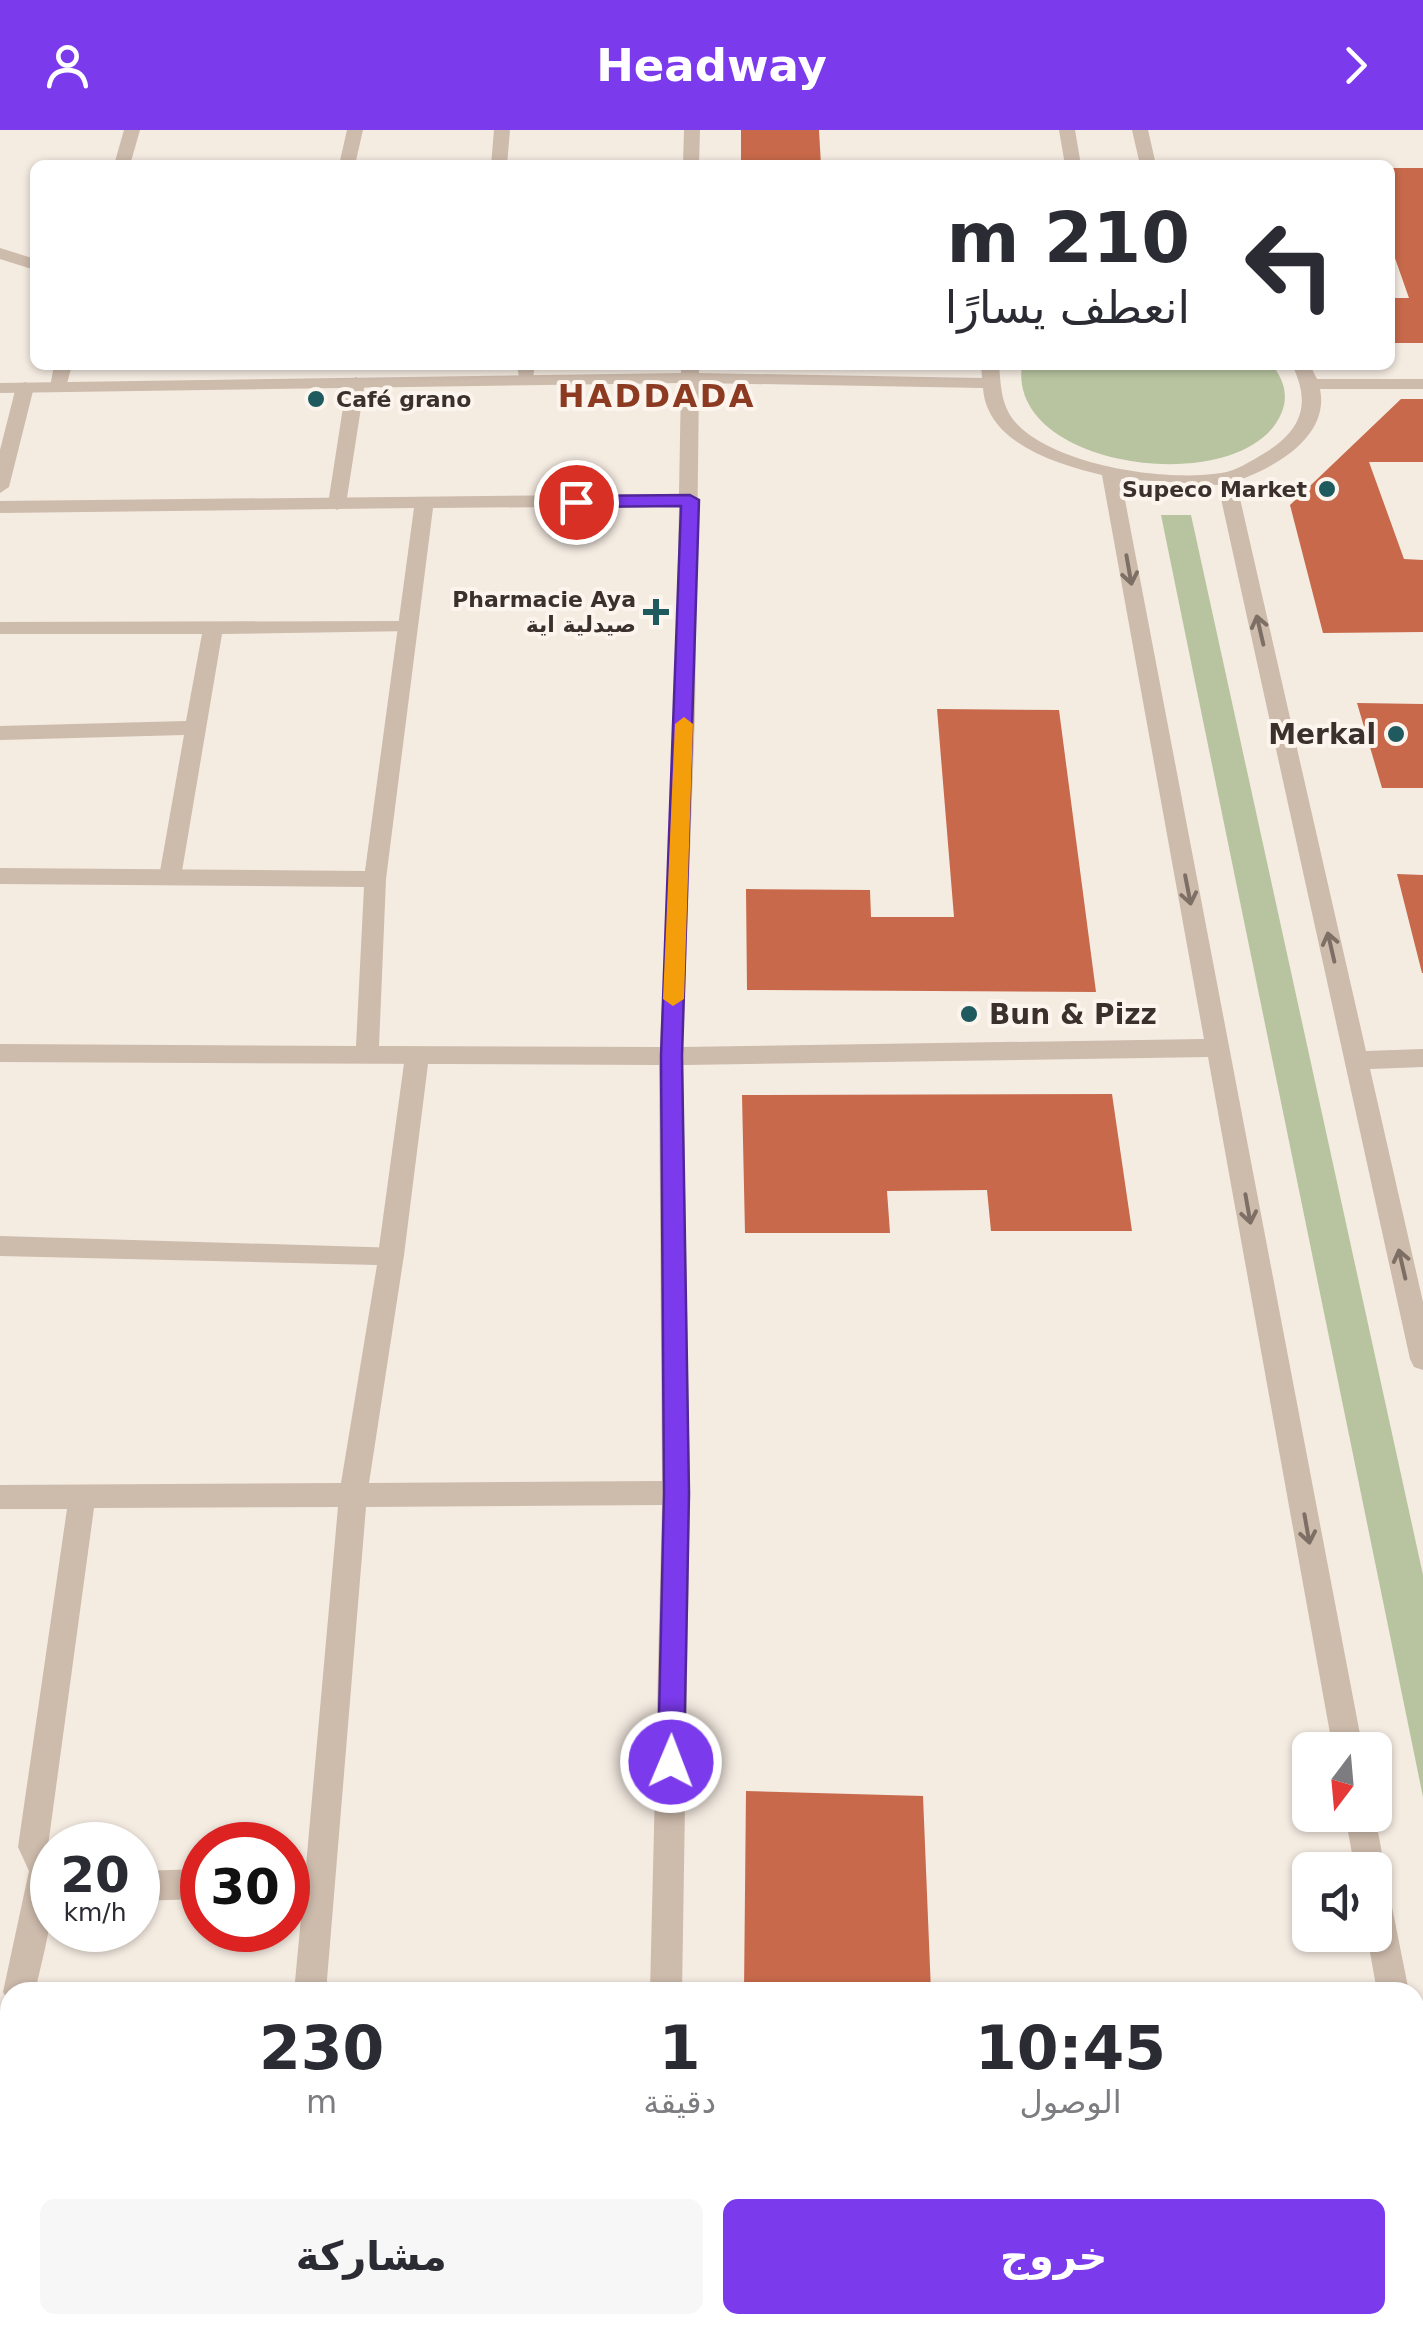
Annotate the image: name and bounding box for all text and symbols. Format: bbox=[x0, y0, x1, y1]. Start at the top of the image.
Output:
icon: person bbox=[40, 38, 95, 93]
icon: forward bbox=[1328, 38, 1383, 93]
text: Headway bbox=[596, 39, 827, 92]
text: 210 m bbox=[947, 197, 1190, 279]
icon: left bbox=[1225, 200, 1355, 330]
text: انعطف يسارًا bbox=[945, 281, 1190, 334]
district label: HADDADA bbox=[558, 377, 756, 415]
place label: Café grano bbox=[336, 387, 471, 412]
marker: Café grano bbox=[305, 388, 327, 410]
pin bbox=[534, 460, 619, 545]
icon: arrive bbox=[549, 475, 604, 530]
place label: Supeco Market bbox=[1122, 477, 1307, 502]
marker: Supeco Market bbox=[1316, 478, 1338, 500]
one-way arrow bbox=[1120, 554, 1139, 586]
place label: Pharmacie Aya صيدلية اية bbox=[452, 587, 636, 637]
marker: Pharmacie Aya صيدلية اية bbox=[645, 601, 667, 623]
one-way arrow bbox=[1250, 615, 1268, 647]
place label: Merkal bbox=[1268, 718, 1376, 751]
marker: Merkal bbox=[1385, 723, 1407, 745]
one-way arrow bbox=[1180, 873, 1199, 905]
one-way arrow bbox=[1321, 932, 1339, 964]
place label: Bun & Pizz bbox=[989, 998, 1157, 1031]
marker: Bun & Pizz bbox=[958, 1003, 980, 1025]
one-way arrow bbox=[1239, 1192, 1258, 1225]
one-way arrow bbox=[1392, 1249, 1410, 1281]
one-way arrow bbox=[1298, 1512, 1317, 1545]
position arrow bbox=[619, 1710, 723, 1814]
north arrow bbox=[1292, 1732, 1392, 1832]
map controls bbox=[1292, 1732, 1392, 1952]
speed limit sign: 30 bbox=[180, 1822, 310, 1952]
text: 20 bbox=[60, 1846, 130, 1904]
button: sound bbox=[1292, 1852, 1392, 1952]
text: km/h bbox=[63, 1898, 127, 1927]
text: 230 bbox=[259, 2013, 384, 2083]
text: 1 bbox=[659, 2013, 701, 2083]
text: 10:45 bbox=[975, 2013, 1166, 2083]
text: m bbox=[306, 2083, 337, 2121]
text: دقيقة bbox=[643, 2083, 716, 2121]
text: الوصول bbox=[1019, 2083, 1122, 2121]
button: مشاركة bbox=[40, 2199, 703, 2314]
button: خروج bbox=[723, 2199, 1385, 2314]

